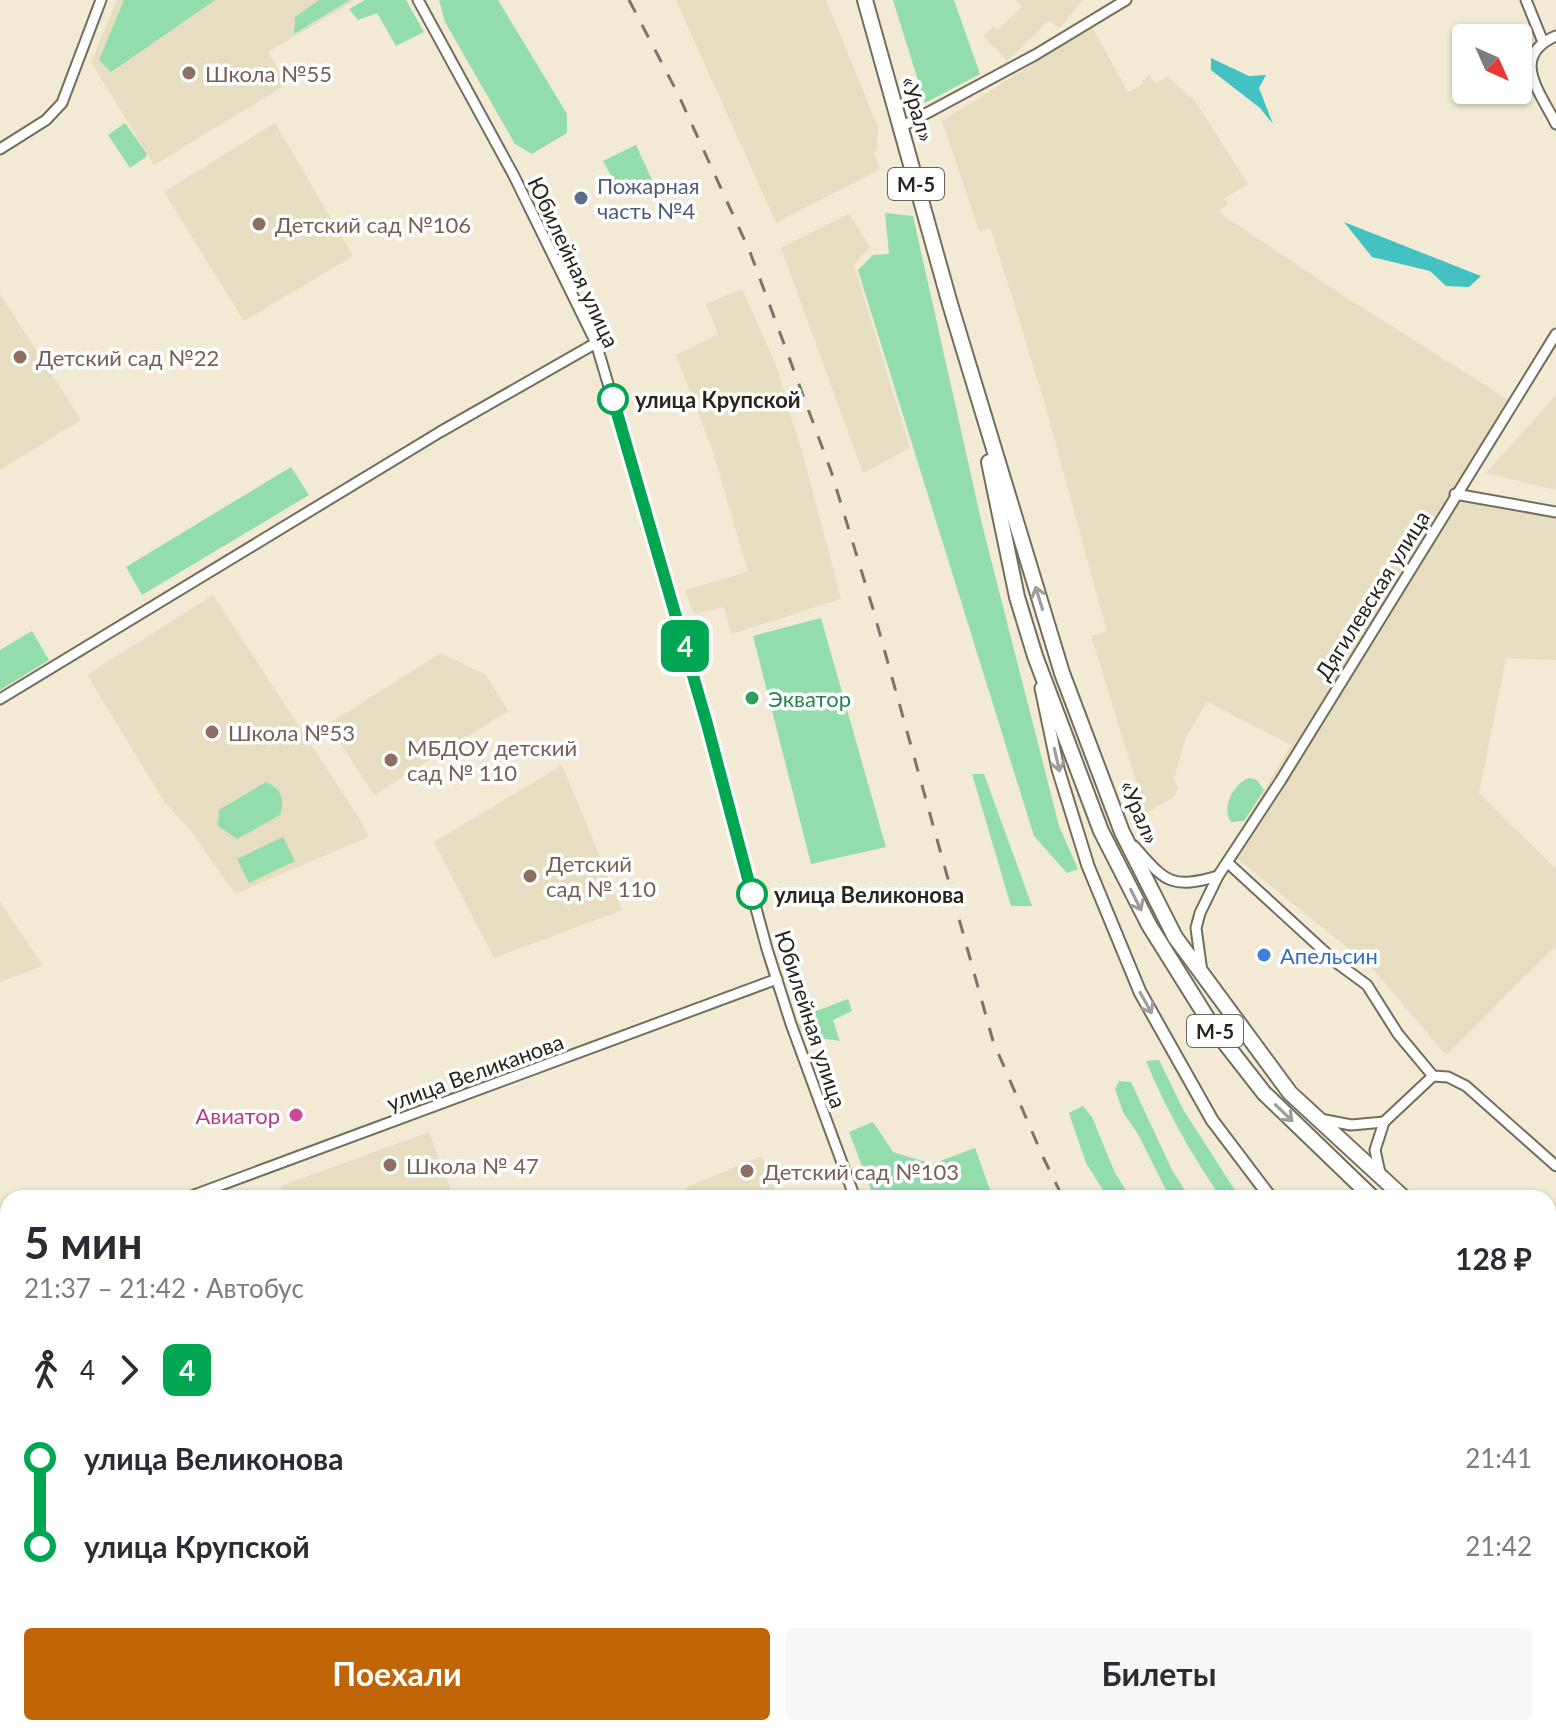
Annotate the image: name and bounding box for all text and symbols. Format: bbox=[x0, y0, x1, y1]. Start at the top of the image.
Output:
north arrow bbox=[1452, 24, 1532, 104]
map controls bbox=[1452, 24, 1532, 104]
place label: Школа №55 bbox=[205, 60, 332, 87]
marker: Школа №55 bbox=[180, 64, 198, 82]
street label: «Урал» bbox=[896, 73, 940, 145]
road number: М-5 bbox=[888, 168, 944, 200]
street label: Юбилейная улица bbox=[523, 172, 625, 352]
place label: Пожарная часть №4 bbox=[597, 172, 700, 224]
marker: Пожарная часть №4 bbox=[572, 189, 590, 207]
place label: Детский сад №106 bbox=[275, 211, 471, 238]
marker: Детский сад №106 bbox=[250, 215, 268, 233]
place label: Детский сад №22 bbox=[36, 344, 219, 371]
marker: Детский сад №22 bbox=[11, 348, 29, 366]
marker: улица Крупской bbox=[598, 384, 628, 414]
place label: улица Крупской bbox=[635, 386, 801, 413]
street label: Дягилевская улица bbox=[1309, 505, 1435, 685]
one-way arrow bbox=[1031, 586, 1046, 611]
line badge: 4 bbox=[659, 620, 711, 672]
text: 4 bbox=[677, 629, 693, 663]
place label: Экватор bbox=[768, 685, 851, 712]
marker: Экватор bbox=[743, 689, 761, 707]
place label: Школа №53 bbox=[228, 719, 355, 746]
marker: Школа №53 bbox=[203, 723, 221, 741]
place label: МБДОУ детский сад № 110 bbox=[407, 734, 577, 786]
one-way arrow bbox=[1050, 746, 1065, 772]
marker: МБДОУ детский сад № 110 bbox=[382, 751, 400, 769]
street label: «Урал» bbox=[1115, 776, 1165, 848]
place label: Детский сад № 110 bbox=[546, 850, 656, 902]
marker: Детский сад № 110 bbox=[521, 867, 539, 885]
marker: улица Великонова bbox=[737, 879, 767, 909]
place label: улица Великонова bbox=[774, 881, 964, 908]
one-way arrow bbox=[1129, 888, 1144, 912]
street label: Юбилейная улица bbox=[770, 927, 852, 1111]
place label: Апельсин bbox=[1280, 942, 1378, 969]
marker: Апельсин bbox=[1255, 946, 1273, 964]
one-way arrow bbox=[1138, 991, 1154, 1014]
road number: М-5 bbox=[1187, 1015, 1243, 1047]
street label: улица Великанова bbox=[383, 1028, 567, 1116]
place label: Авиатор bbox=[195, 1102, 280, 1129]
one-way arrow bbox=[1274, 1103, 1294, 1122]
marker: Авиатор bbox=[287, 1106, 305, 1124]
place label: Школа № 47 bbox=[406, 1152, 539, 1179]
marker: Школа № 47 bbox=[381, 1156, 399, 1174]
place label: Детский сад №103 bbox=[763, 1158, 959, 1185]
marker: Детский сад №103 bbox=[738, 1162, 756, 1180]
text: 5 мин bbox=[24, 1216, 142, 1268]
text: 128 ₽ bbox=[1455, 1240, 1532, 1276]
text: 21:37 – 21:42 · Автобус bbox=[24, 1272, 304, 1304]
icon: walk bbox=[24, 1348, 68, 1392]
icon: forward bbox=[107, 1348, 151, 1392]
text: 4 bbox=[179, 1353, 195, 1387]
text: 4 bbox=[80, 1354, 95, 1386]
text: улица Великонова bbox=[84, 1440, 343, 1476]
text: 21:41 bbox=[1465, 1442, 1532, 1474]
text: улица Крупской bbox=[84, 1528, 310, 1564]
text: 21:42 bbox=[1465, 1530, 1532, 1562]
button: Поехали bbox=[24, 1628, 770, 1720]
button: Билеты bbox=[786, 1628, 1532, 1720]

